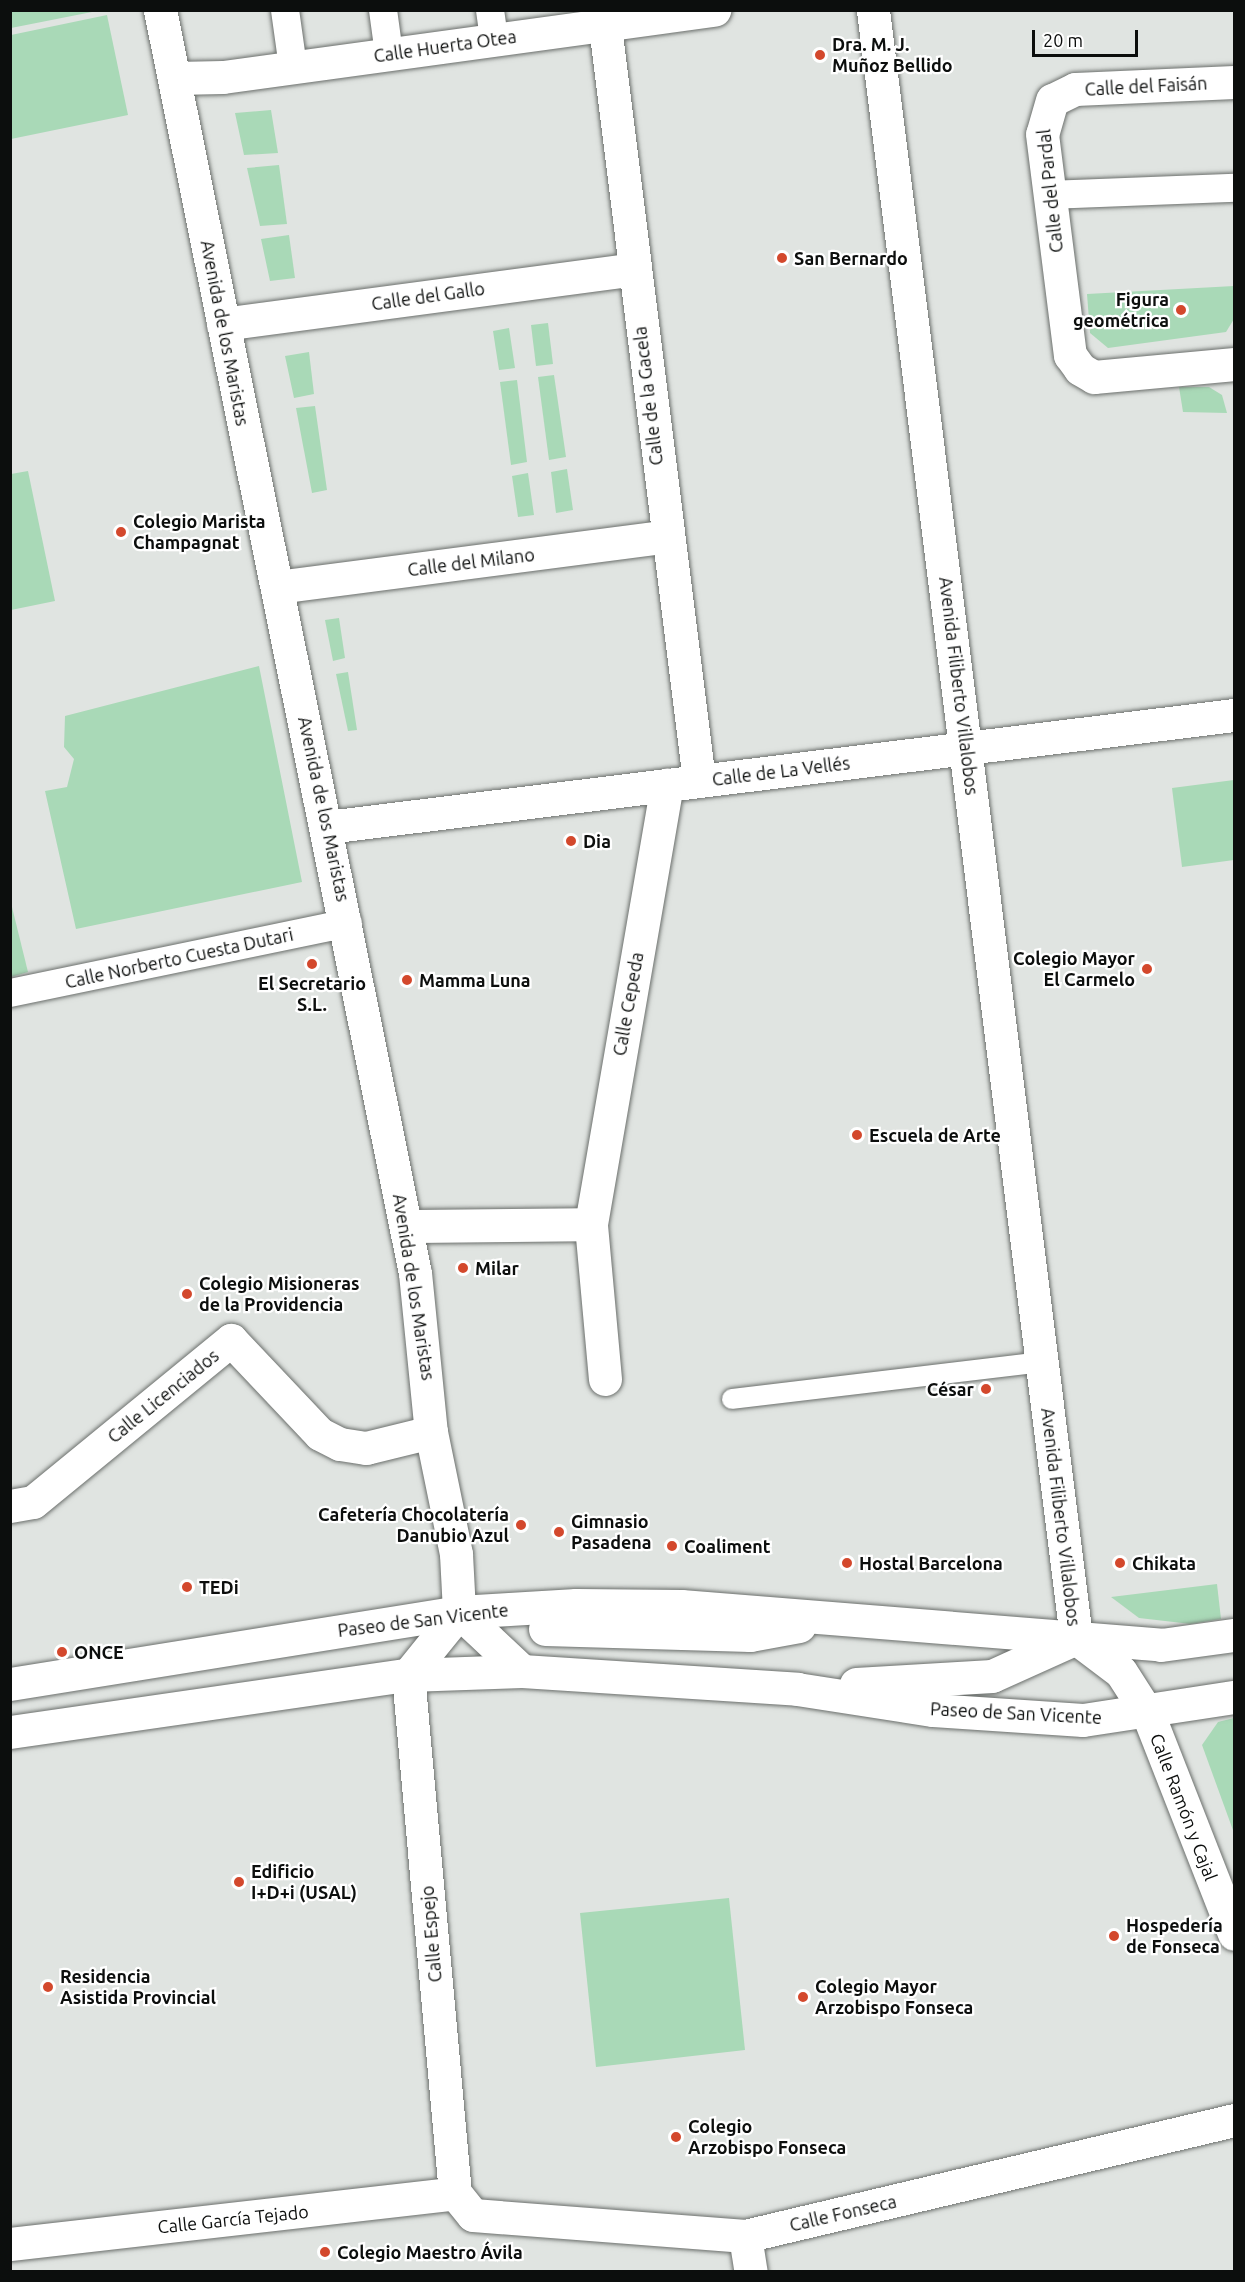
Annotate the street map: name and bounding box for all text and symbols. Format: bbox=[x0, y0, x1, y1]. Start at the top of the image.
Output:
scale bar bbox=[1035, 18, 1142, 56]
street label: Calle Huerta Otea bbox=[372, 25, 518, 67]
text: 20 m bbox=[1043, 30, 1083, 50]
place label: Dra. M. J. Muñoz Bellido bbox=[832, 34, 953, 76]
marker: Dra. M. J. Muñoz Bellido bbox=[813, 48, 827, 62]
street label: Calle del Faisán bbox=[1084, 72, 1208, 100]
street label: Calle del Pardal bbox=[1033, 128, 1067, 254]
street label: Avenida de los Maristas bbox=[196, 238, 254, 428]
place label: San Bernardo bbox=[794, 247, 908, 269]
marker: San Bernardo bbox=[775, 251, 789, 265]
street label: Calle del Gallo bbox=[370, 277, 486, 315]
place label: Figura geométrica bbox=[1073, 289, 1169, 332]
marker: Figura geométrica bbox=[1174, 303, 1188, 317]
street label: Calle de la Gacela bbox=[629, 325, 667, 467]
place label: Colegio Marista Champagnat bbox=[133, 511, 266, 554]
marker: Colegio Marista Champagnat bbox=[114, 525, 128, 539]
street label: Calle del Milano bbox=[406, 543, 536, 581]
street label: Avenida Filiberto Villalobos bbox=[935, 576, 983, 796]
street label: Avenida de los Maristas bbox=[294, 715, 354, 903]
street label: Calle de La Vellés bbox=[711, 752, 851, 790]
place label: Dia bbox=[583, 830, 611, 852]
marker: Dia bbox=[564, 834, 578, 848]
street label: Calle Norberto Cuesta Dutari bbox=[63, 923, 295, 993]
place label: Colegio Mayor El Carmelo bbox=[1013, 948, 1135, 990]
street label: Calle Cepeda bbox=[608, 950, 648, 1058]
marker: El Secretario S.L. bbox=[305, 957, 319, 971]
marker: Colegio Mayor El Carmelo bbox=[1140, 962, 1154, 976]
place label: Mamma Luna bbox=[419, 969, 531, 991]
place label: El Secretario S.L. bbox=[258, 973, 366, 1016]
marker: Mamma Luna bbox=[400, 973, 414, 987]
place label: Escuela de Arte bbox=[869, 1124, 1001, 1146]
marker: Escuela de Arte bbox=[850, 1128, 864, 1142]
street label: Avenida de los Maristas bbox=[389, 1192, 439, 1382]
place label: Milar bbox=[475, 1257, 519, 1279]
marker: Milar bbox=[456, 1261, 470, 1275]
place label: Colegio Misioneras de la Providencia bbox=[199, 1273, 359, 1316]
marker: Colegio Misioneras de la Providencia bbox=[180, 1287, 194, 1301]
street label: Calle Licenciados bbox=[103, 1345, 223, 1447]
place label: César bbox=[927, 1378, 974, 1400]
marker: César bbox=[979, 1382, 993, 1396]
street label: Avenida Filiberto Villalobos bbox=[1037, 1407, 1085, 1627]
place label: Cafetería Chocolatería Danubio Azul bbox=[318, 1504, 509, 1546]
place label: Gimnasio Pasadena bbox=[571, 1511, 652, 1553]
marker: Cafetería Chocolatería Danubio Azul bbox=[514, 1518, 528, 1532]
marker: Gimnasio Pasadena bbox=[552, 1525, 566, 1539]
place label: Coaliment bbox=[684, 1535, 771, 1557]
marker: Coaliment bbox=[665, 1539, 679, 1553]
place label: Hostal Barcelona bbox=[859, 1552, 1003, 1574]
place label: Chikata bbox=[1132, 1552, 1196, 1574]
marker: Hostal Barcelona bbox=[840, 1556, 854, 1570]
marker: Chikata bbox=[1113, 1556, 1127, 1570]
place label: TEDi bbox=[199, 1576, 239, 1598]
marker: TEDi bbox=[180, 1580, 194, 1594]
street label: Paseo de San Vicente bbox=[336, 1599, 510, 1641]
place label: ONCE bbox=[74, 1641, 124, 1663]
marker: ONCE bbox=[55, 1645, 69, 1659]
street label: Paseo de San Vicente bbox=[930, 1698, 1102, 1728]
street label: Calle Ramón y Cajal bbox=[1146, 1730, 1222, 1884]
place label: Edificio I+D+i (USAL) bbox=[251, 1861, 357, 1904]
marker: Edificio I+D+i (USAL) bbox=[232, 1875, 246, 1889]
street label: Calle Espejo bbox=[416, 1885, 446, 1983]
place label: Hospedería de Fonseca bbox=[1126, 1915, 1223, 1958]
marker: Hospedería de Fonseca bbox=[1107, 1929, 1121, 1943]
place label: Residencia Asistida Provincial bbox=[60, 1966, 216, 2008]
place label: Colegio Mayor Arzobispo Fonseca bbox=[815, 1976, 973, 2018]
marker: Residencia Asistida Provincial bbox=[41, 1980, 55, 1994]
marker: Colegio Mayor Arzobispo Fonseca bbox=[796, 1990, 810, 2004]
place label: Colegio Arzobispo Fonseca bbox=[688, 2116, 846, 2158]
marker: Colegio Arzobispo Fonseca bbox=[669, 2130, 683, 2144]
street label: Calle Fonseca bbox=[787, 2190, 899, 2236]
street label: Calle García Tejado bbox=[156, 2200, 310, 2238]
place label: Colegio Maestro Ávila bbox=[337, 2241, 523, 2263]
marker: Colegio Maestro Ávila bbox=[318, 2245, 332, 2259]

